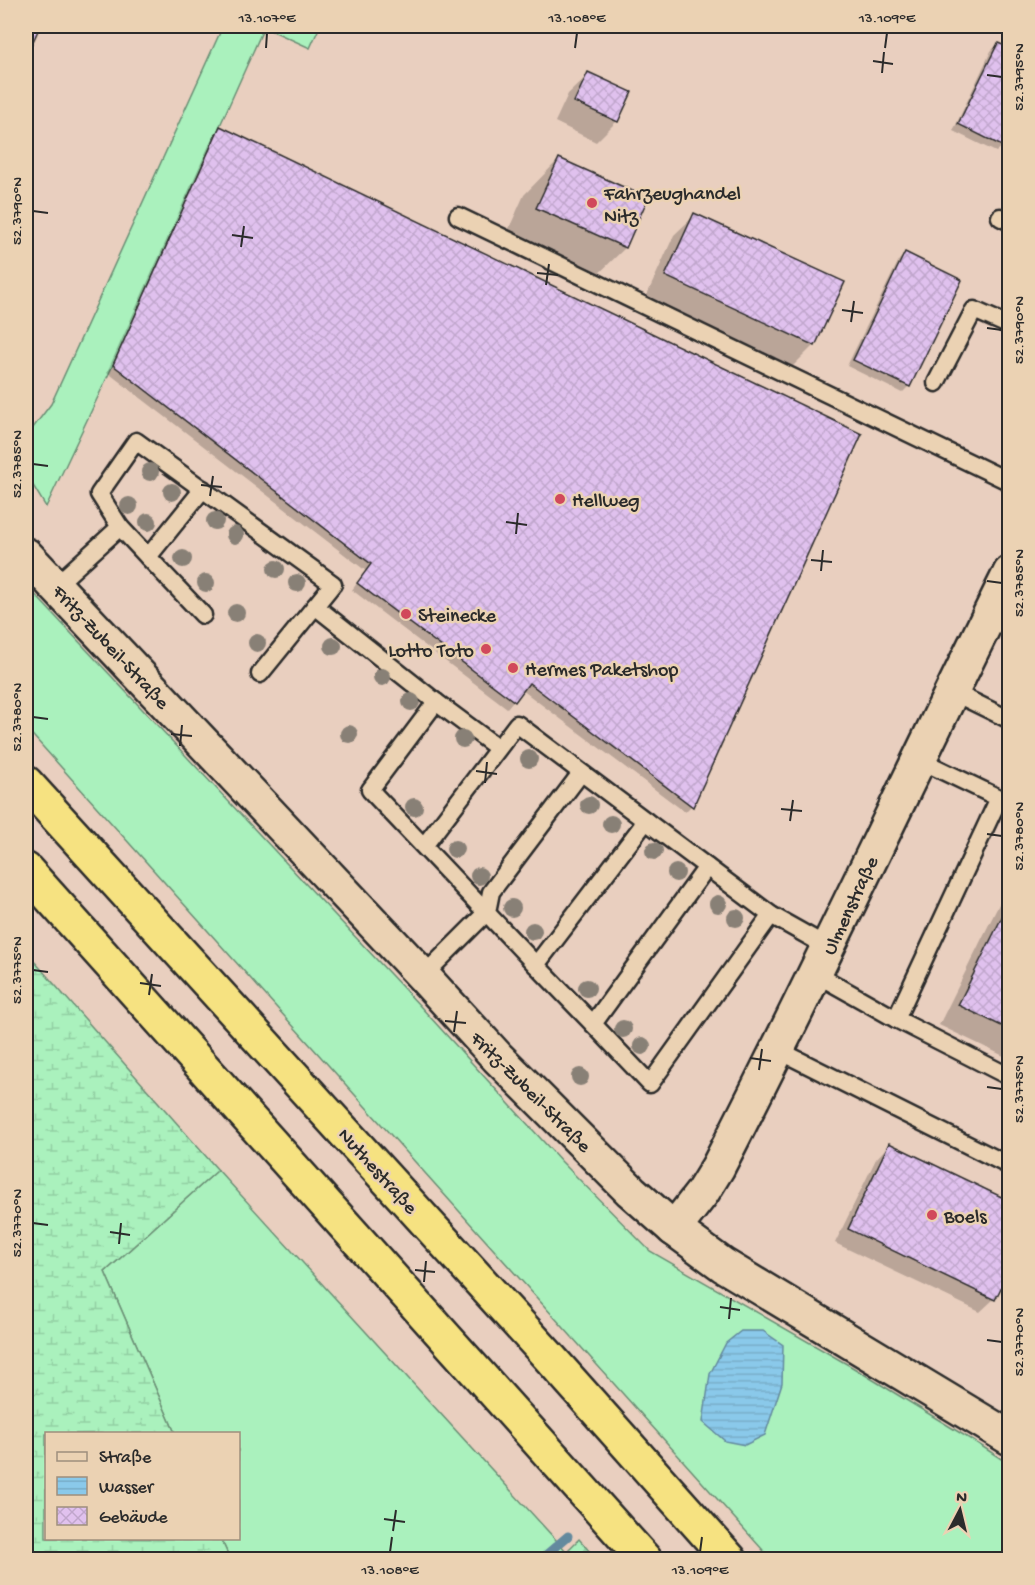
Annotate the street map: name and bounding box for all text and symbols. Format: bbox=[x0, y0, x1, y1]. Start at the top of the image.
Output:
text: 13.107°E bbox=[237, 10, 296, 28]
text: 13.108°E bbox=[547, 10, 606, 28]
text: 13.109°E bbox=[858, 10, 916, 28]
text: 52.3795°N bbox=[1011, 43, 1029, 111]
text: 52.3790°N bbox=[9, 177, 27, 245]
place label: Fahrzeughandel Nitz bbox=[603, 184, 741, 230]
marker: Fahrzeughandel Nitz bbox=[585, 196, 599, 210]
text: 52.3790°N bbox=[1011, 296, 1029, 364]
text: 52.3785°N bbox=[9, 430, 27, 498]
place label: Hellweg bbox=[572, 491, 640, 514]
marker: Hellweg bbox=[553, 492, 567, 506]
text: 52.3785°N bbox=[1011, 549, 1029, 617]
street label: Fritz-Zubeil-Straße bbox=[45, 581, 173, 716]
place label: Steinecke bbox=[418, 606, 497, 629]
marker: Steinecke bbox=[399, 607, 413, 621]
place label: Lotto Toto bbox=[388, 641, 474, 664]
marker: Lotto Toto bbox=[479, 642, 493, 656]
place label: Hermes Paketshop bbox=[525, 660, 678, 683]
marker: Hermes Paketshop bbox=[506, 661, 520, 675]
text: 52.3780°N bbox=[9, 682, 27, 751]
text: 52.3780°N bbox=[1011, 801, 1029, 870]
street label: Ulmenstraße bbox=[819, 853, 885, 959]
text: 52.3775°N bbox=[9, 936, 27, 1004]
street label: Fritz-Zubeil-Straße bbox=[464, 1028, 595, 1159]
text: 52.3775°N bbox=[1011, 1055, 1029, 1123]
street label: Nuthestraße bbox=[332, 1125, 421, 1221]
text: 52.3770°N bbox=[9, 1189, 27, 1257]
place label: Boels bbox=[943, 1207, 987, 1230]
marker: Boels bbox=[925, 1208, 939, 1222]
text: 52.3770°N bbox=[1011, 1308, 1029, 1376]
legend bbox=[45, 1432, 240, 1540]
text: Straße bbox=[99, 1448, 152, 1469]
text: Wasser bbox=[99, 1478, 155, 1499]
north arrow bbox=[930, 1480, 990, 1540]
text: N bbox=[955, 1489, 968, 1509]
text: Gebäude bbox=[99, 1508, 168, 1529]
text: 13.108°E bbox=[360, 1562, 419, 1580]
text: 13.109°E bbox=[671, 1562, 729, 1580]

